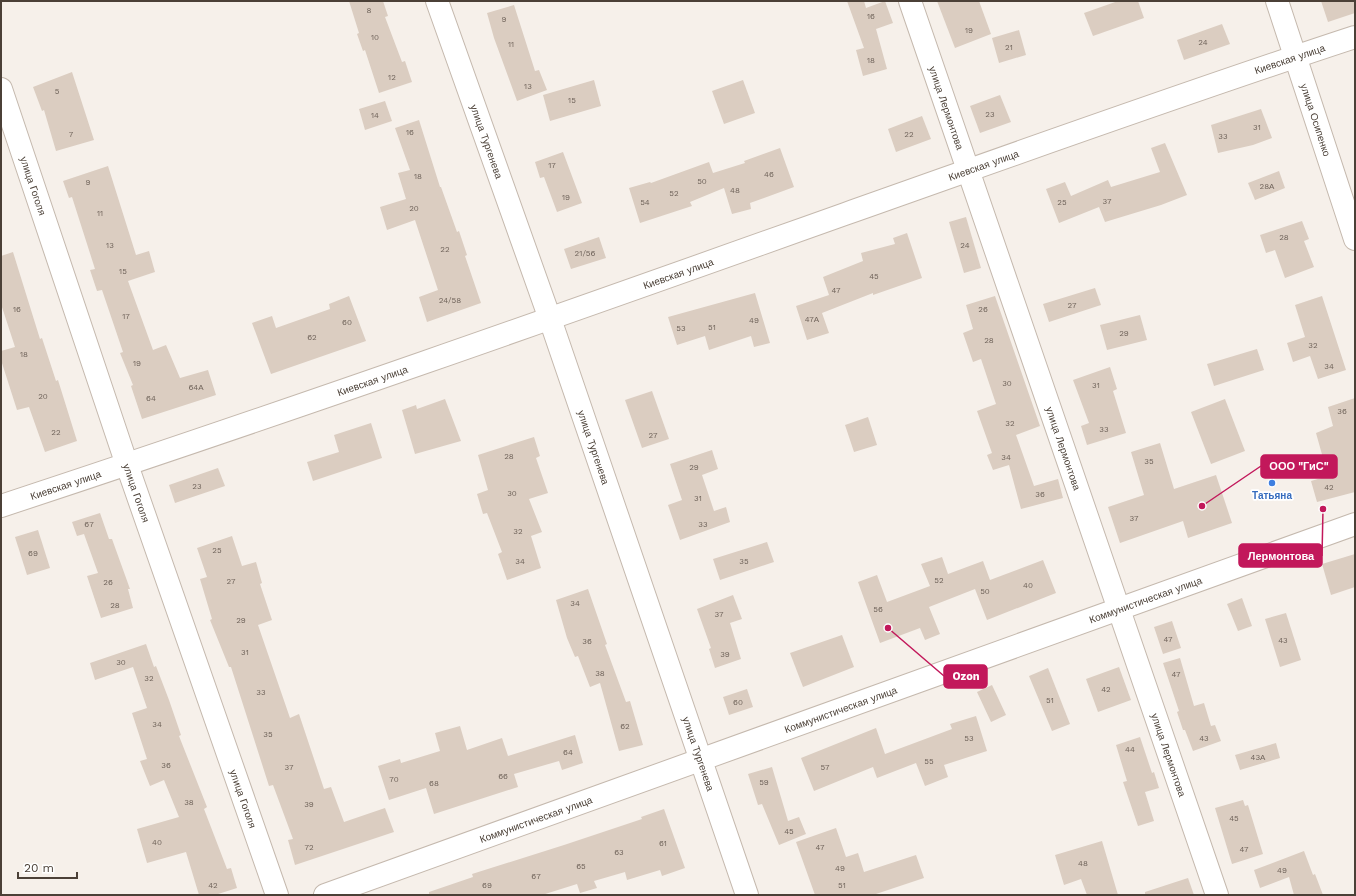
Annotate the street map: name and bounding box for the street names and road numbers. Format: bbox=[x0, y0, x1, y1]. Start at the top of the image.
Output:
street label: Киевская улица bbox=[1253, 42, 1327, 76]
street label: улица Лермонтова bbox=[927, 65, 966, 152]
street label: улица Осипенко bbox=[1298, 82, 1333, 158]
street label: улица Тургенева bbox=[468, 103, 505, 180]
street label: Киевская улица bbox=[947, 148, 1021, 183]
street label: улица Гоголя bbox=[18, 155, 48, 217]
street label: Киевская улица bbox=[642, 256, 715, 291]
street label: Киевская улица bbox=[336, 364, 410, 398]
street label: улица Лермонтова bbox=[1044, 405, 1083, 492]
street label: улица Тургенева bbox=[576, 409, 611, 486]
street label: улица Гоголя bbox=[121, 462, 152, 524]
street label: Киевская улица bbox=[29, 468, 103, 502]
street label: Коммунистическая улица bbox=[1088, 574, 1204, 625]
street label: Коммунистическая улица bbox=[783, 684, 899, 735]
street label: улица Лермонтова bbox=[1149, 712, 1188, 798]
street label: улица Тургенева bbox=[680, 715, 716, 793]
street label: улица Гоголя bbox=[228, 768, 258, 830]
street label: Коммунистическая улица bbox=[478, 794, 594, 845]

